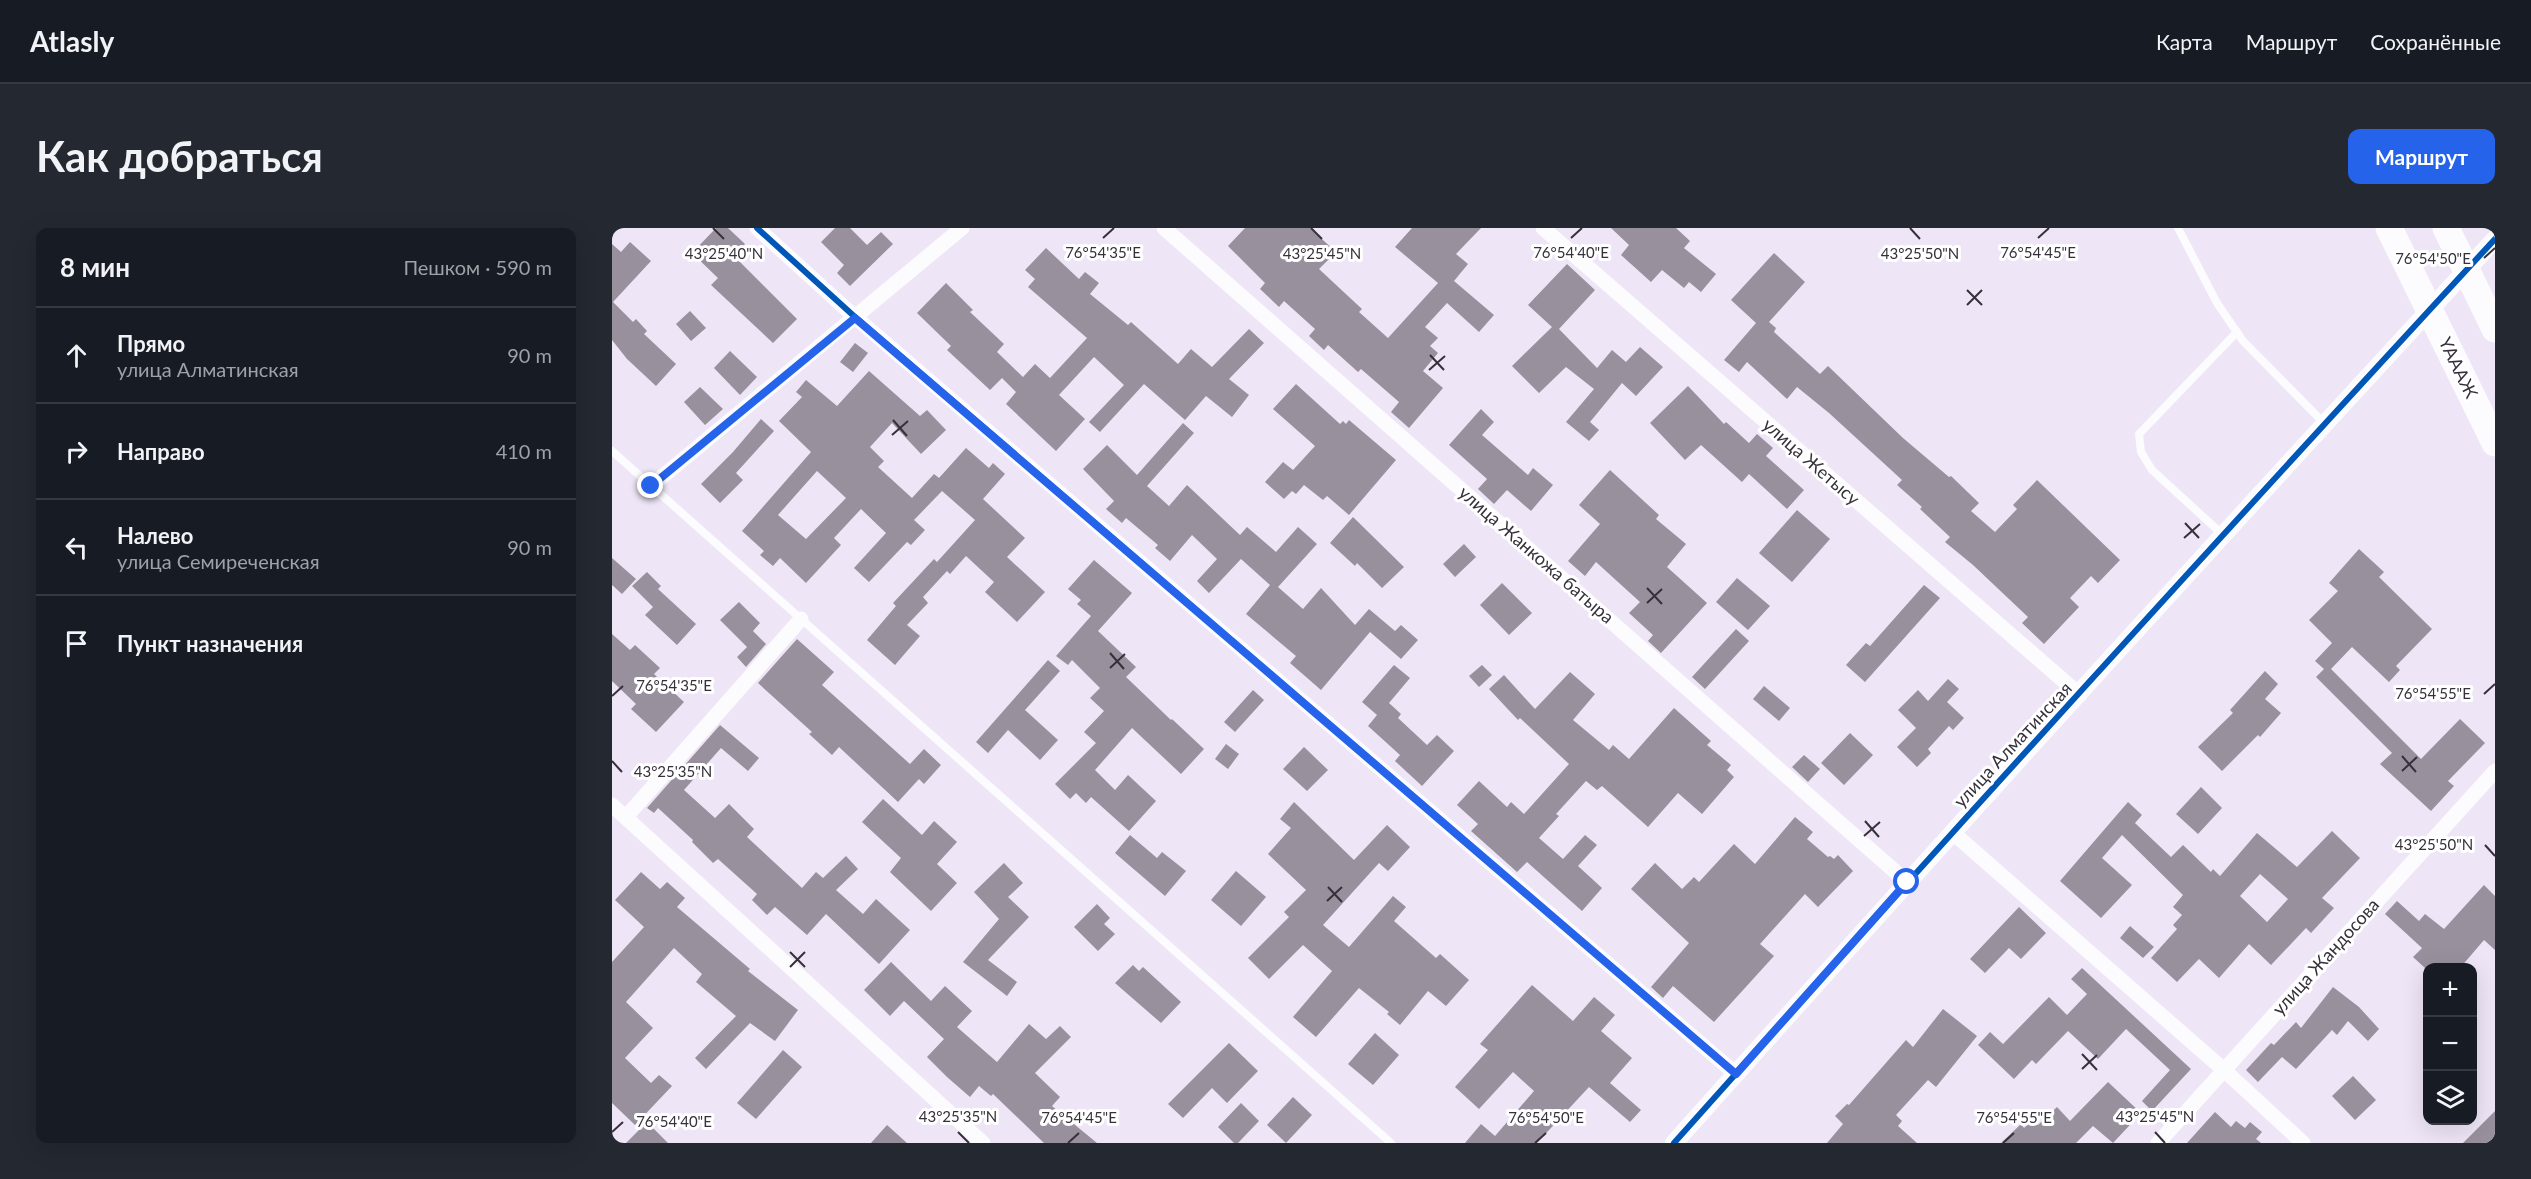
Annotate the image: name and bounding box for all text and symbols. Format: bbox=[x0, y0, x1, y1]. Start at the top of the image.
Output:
text: Atlasly bbox=[30, 24, 114, 58]
text: Карта bbox=[2156, 29, 2213, 54]
text: Маршрут bbox=[2246, 29, 2337, 54]
text: Сохранённые bbox=[2370, 29, 2501, 54]
button: Маршрут bbox=[2348, 129, 2495, 184]
text: Как добраться bbox=[36, 131, 323, 181]
text: 76°54'35"E bbox=[1065, 243, 1141, 261]
text: 76°54'40"E bbox=[1533, 243, 1609, 261]
text: 76°54'45"E bbox=[2000, 243, 2076, 261]
text: 43°25'40"N bbox=[685, 244, 763, 262]
text: 43°25'45"N bbox=[1283, 244, 1361, 262]
text: 43°25'50"N bbox=[1881, 244, 1959, 262]
text: 76°54'50"E bbox=[2395, 249, 2471, 267]
text: 8 мин bbox=[60, 251, 130, 283]
text: Пешком · 590 m bbox=[403, 255, 552, 279]
text: Прямо bbox=[117, 330, 185, 357]
street label: ҮАААЖ bbox=[2435, 333, 2483, 402]
icon: ahead bbox=[60, 339, 93, 372]
text: 90 m bbox=[507, 343, 552, 367]
text: улица Алматинская bbox=[117, 357, 299, 381]
street label: улица Жетысу bbox=[1759, 413, 1865, 510]
icon: right bbox=[60, 435, 93, 468]
text: Направо bbox=[117, 438, 205, 465]
text: 410 m bbox=[496, 439, 552, 463]
route end bbox=[637, 472, 663, 498]
street label: улица Жанкожа батыра bbox=[1455, 481, 1619, 628]
text: Налево bbox=[117, 522, 193, 549]
icon: left bbox=[60, 531, 93, 564]
text: 90 m bbox=[507, 535, 552, 559]
text: улица Семиреченская bbox=[117, 549, 320, 573]
icon: arrive bbox=[60, 627, 93, 660]
text: Пункт назначения bbox=[117, 630, 303, 657]
text: 76°54'35"E bbox=[636, 676, 712, 694]
street label: улица Алматинская bbox=[1949, 677, 2076, 812]
text: 76°54'55"E bbox=[2395, 684, 2471, 702]
text: 43°25'35"N bbox=[634, 762, 712, 780]
text: 43°25'50"N bbox=[2395, 835, 2473, 853]
route start bbox=[1893, 868, 1919, 894]
street label: улица Жандосова bbox=[2267, 894, 2383, 1019]
map controls bbox=[2423, 963, 2477, 1125]
button: + bbox=[2423, 963, 2477, 1017]
button: − bbox=[2423, 1017, 2477, 1071]
button: layers bbox=[2423, 1071, 2477, 1125]
text: 43°25'35"N bbox=[919, 1107, 997, 1125]
text: 43°25'45"N bbox=[2116, 1107, 2194, 1125]
text: 76°54'45"E bbox=[1041, 1108, 1117, 1126]
text: 76°54'50"E bbox=[1508, 1108, 1584, 1126]
text: 76°54'55"E bbox=[1976, 1108, 2052, 1126]
text: 76°54'40"E bbox=[636, 1112, 712, 1130]

